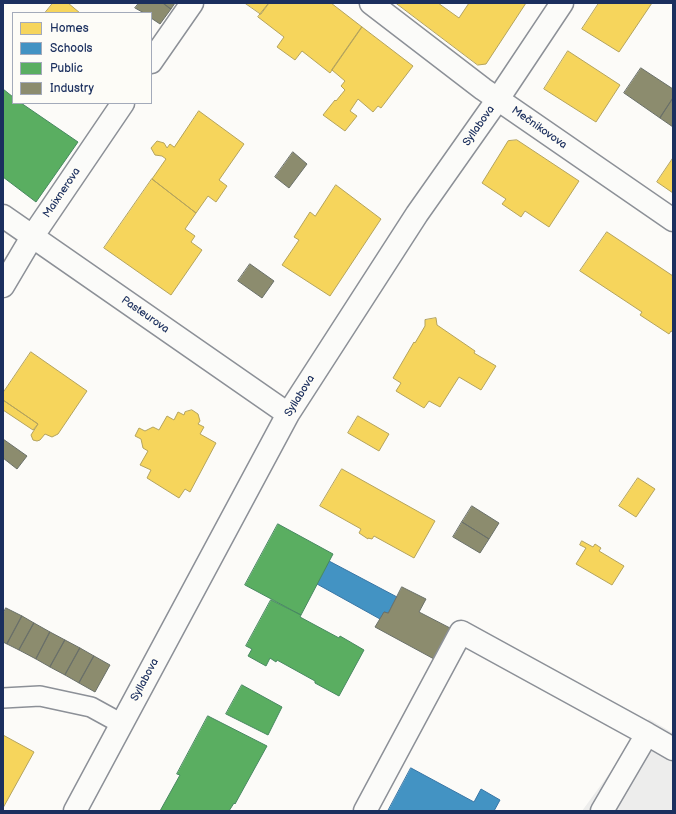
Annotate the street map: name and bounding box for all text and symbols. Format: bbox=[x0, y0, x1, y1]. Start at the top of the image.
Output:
legend bbox=[12, 12, 152, 104]
text: Homes bbox=[50, 21, 89, 36]
text: Schools bbox=[50, 41, 93, 56]
text: Public bbox=[50, 61, 83, 76]
text: Industry bbox=[50, 81, 94, 96]
street label: Syllabova bbox=[460, 103, 498, 149]
street label: Mečnikovova bbox=[509, 104, 569, 152]
street label: Maixnerova bbox=[40, 165, 84, 221]
street label: Pasteurova bbox=[119, 294, 171, 336]
street label: Syllabova bbox=[282, 373, 318, 419]
street label: Syllabova bbox=[128, 656, 162, 704]

